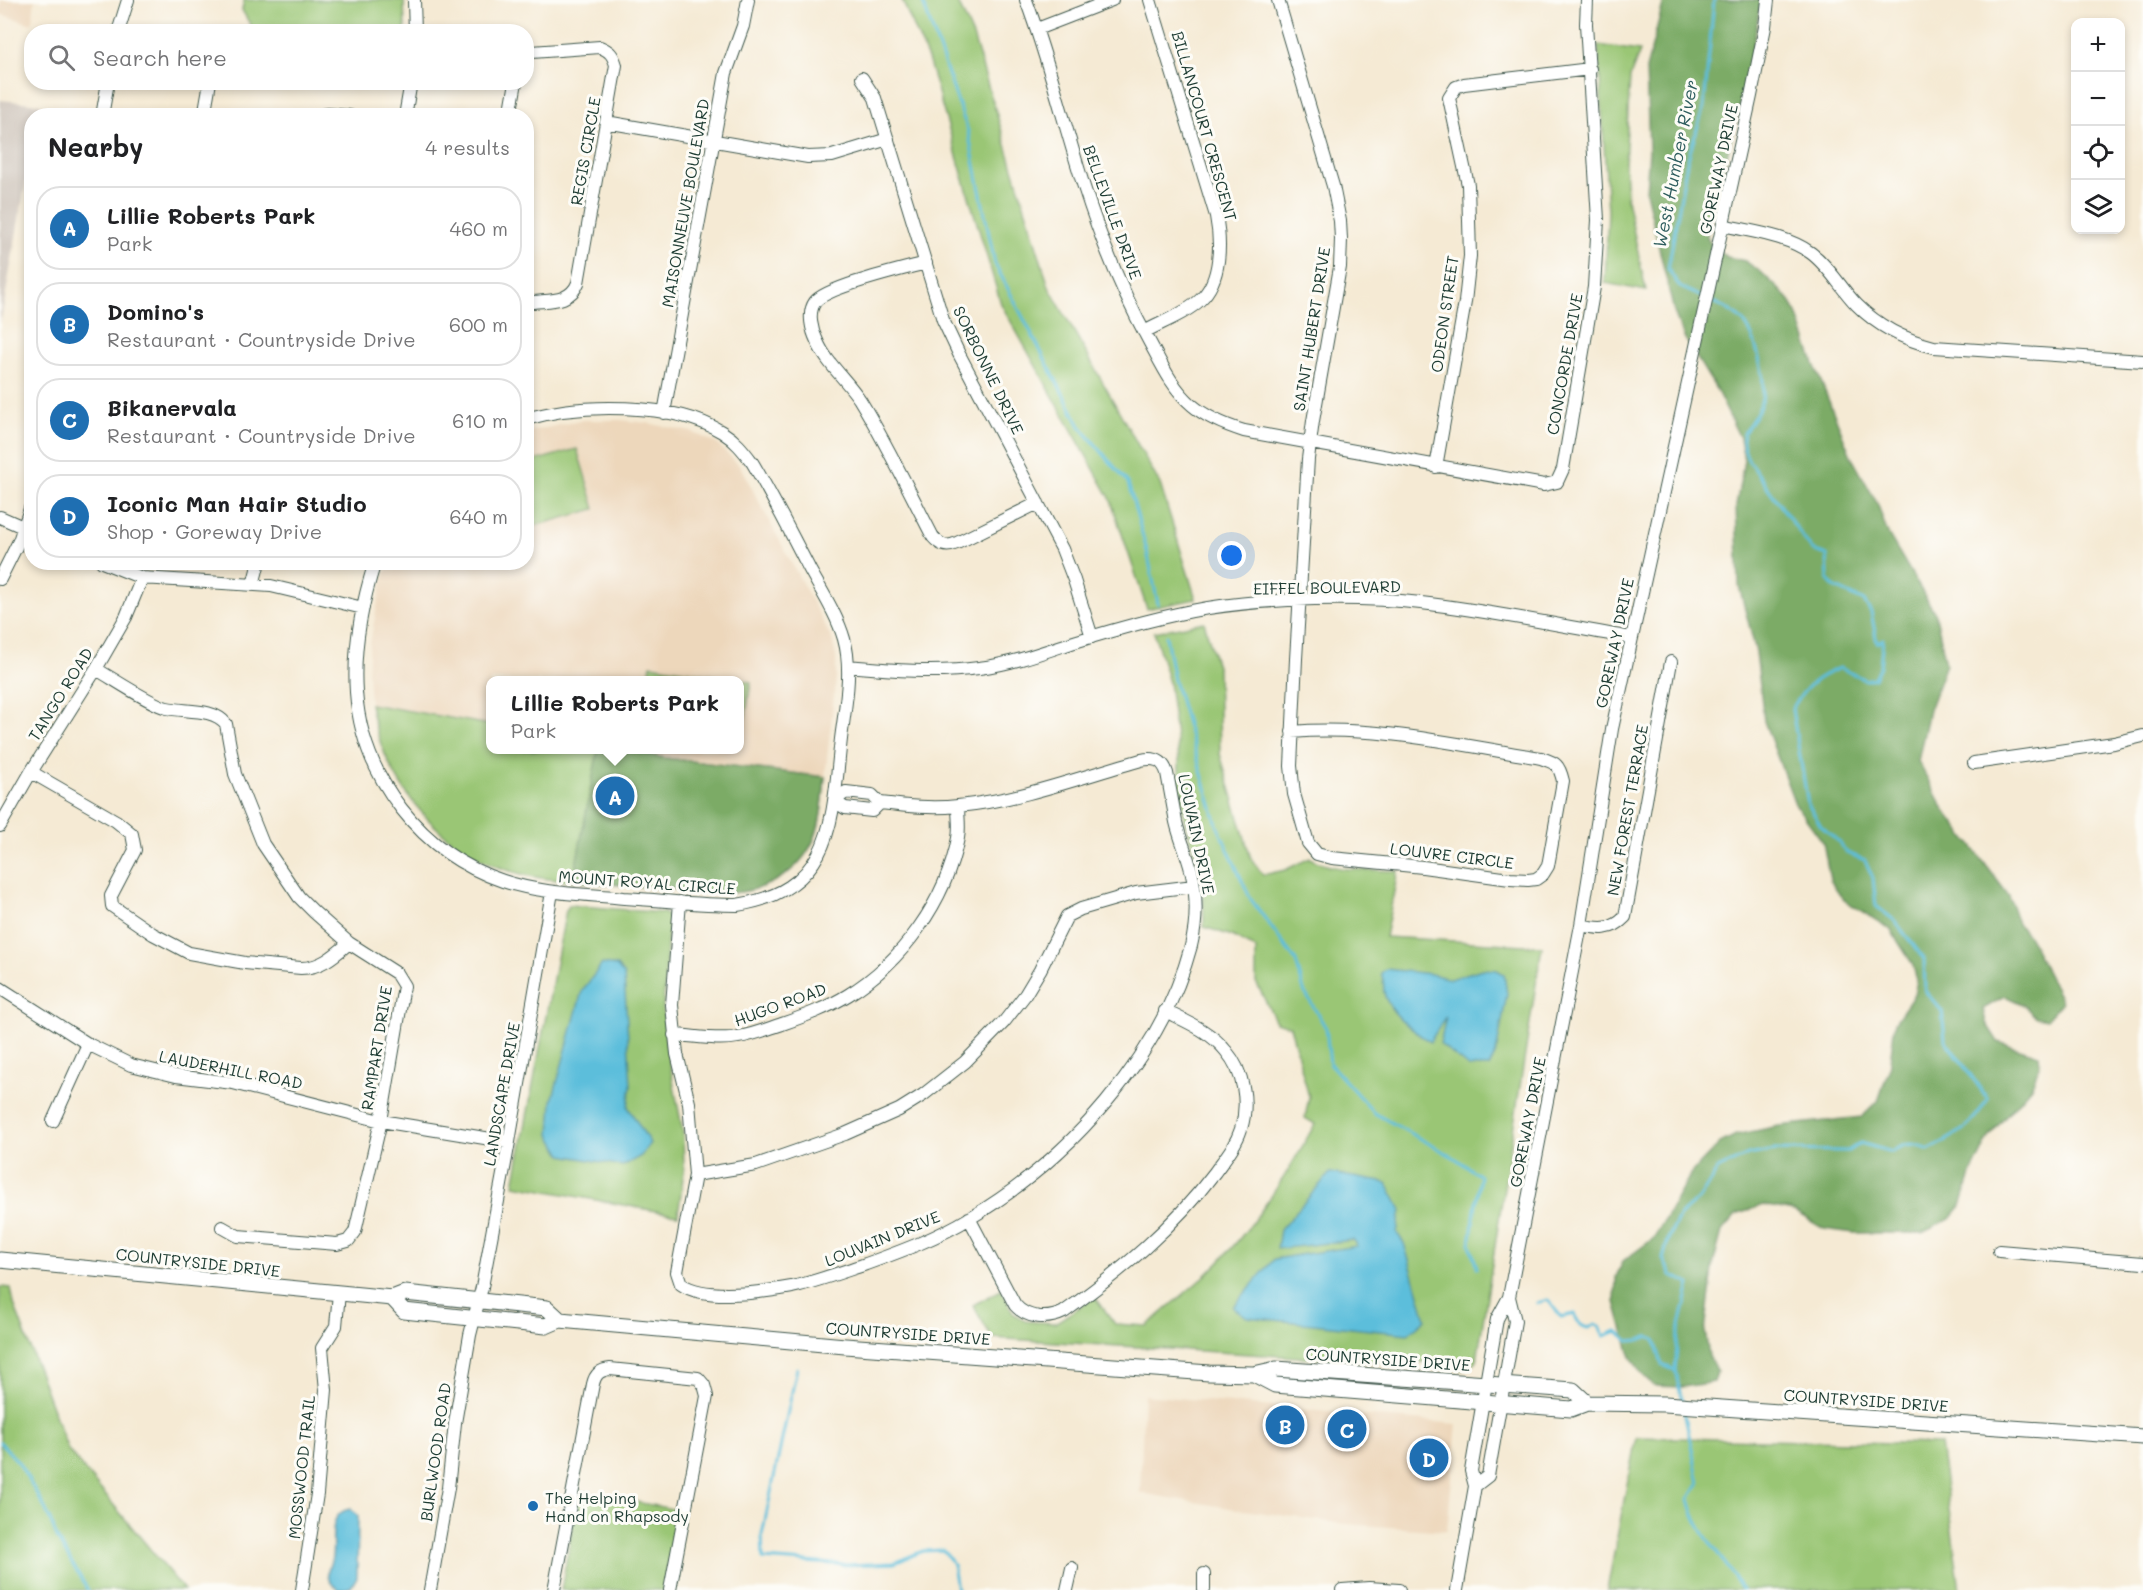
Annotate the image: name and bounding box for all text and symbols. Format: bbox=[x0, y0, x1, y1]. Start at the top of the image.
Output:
map controls bbox=[2071, 18, 2125, 234]
button: + bbox=[2071, 18, 2125, 72]
search box bbox=[24, 24, 534, 90]
street label: BILLANCOURT CRESCENT bbox=[1168, 28, 1242, 224]
icon: search bbox=[45, 41, 78, 74]
text: Search here bbox=[93, 43, 227, 72]
button: − bbox=[2071, 72, 2125, 126]
water label: West Humber River bbox=[1647, 78, 1703, 250]
street label: REGIS CIRCLE bbox=[565, 95, 605, 207]
street label: MAISONNEUVE BOULEVARD bbox=[656, 97, 714, 309]
street label: GOREWAY DRIVE bbox=[1694, 102, 1742, 236]
button: locate bbox=[2071, 126, 2125, 180]
text: Nearby bbox=[48, 130, 143, 164]
text: 4 results bbox=[425, 134, 510, 160]
street label: BELLEVILLE DRIVE bbox=[1079, 142, 1147, 282]
button: layers bbox=[2071, 180, 2125, 234]
text: Lillie Roberts Park bbox=[107, 201, 315, 230]
text: A bbox=[63, 215, 76, 241]
text: 460 m bbox=[450, 215, 508, 241]
text: Park bbox=[107, 230, 152, 256]
street label: SAINT HUBERT DRIVE bbox=[1288, 245, 1334, 413]
street label: ODEON STREET bbox=[1425, 254, 1463, 374]
street label: CONCORDE DRIVE bbox=[1541, 292, 1587, 436]
text: Domino's bbox=[107, 297, 204, 326]
street label: SORBONNE DRIVE bbox=[949, 302, 1029, 438]
text: B bbox=[63, 311, 76, 337]
text: 600 m bbox=[449, 311, 508, 337]
text: Restaurant · Countryside Drive bbox=[107, 326, 416, 352]
text: Bikanervala bbox=[107, 393, 237, 422]
text: C bbox=[62, 407, 77, 433]
text: 610 m bbox=[452, 407, 508, 433]
text: Restaurant · Countryside Drive bbox=[107, 422, 416, 448]
text: Iconic Man Hair Studio bbox=[107, 489, 367, 518]
text: D bbox=[62, 503, 77, 529]
text: 640 m bbox=[450, 503, 508, 529]
text: Shop · Goreway Drive bbox=[107, 518, 322, 544]
your location bbox=[1217, 541, 1246, 570]
street label: EIFFEL BOULEVARD bbox=[1253, 575, 1401, 599]
street label: GOREWAY DRIVE bbox=[1590, 576, 1638, 710]
street label: TANGO ROAD bbox=[23, 643, 97, 745]
popup bbox=[486, 676, 744, 754]
text: Lillie Roberts Park bbox=[511, 688, 719, 717]
text: Park bbox=[511, 717, 556, 743]
street label: NEW FOREST TERRACE bbox=[1602, 723, 1652, 897]
street label: LOUVAIN DRIVE bbox=[1174, 772, 1220, 896]
pin: A bbox=[596, 774, 634, 818]
street label: LOUVRE CIRCLE bbox=[1389, 837, 1515, 873]
street label: MOUNT ROYAL CIRCLE bbox=[558, 865, 736, 899]
street label: HUGO ROAD bbox=[731, 978, 829, 1030]
street label: RAMPART DRIVE bbox=[356, 984, 396, 1112]
street label: LANDSCAPE DRIVE bbox=[478, 1020, 524, 1168]
street label: LAUDERHILL ROAD bbox=[157, 1045, 305, 1093]
street label: GOREWAY DRIVE bbox=[1504, 1055, 1550, 1189]
street label: LOUVAIN DRIVE bbox=[821, 1205, 943, 1271]
street label: COUNTRYSIDE DRIVE bbox=[115, 1243, 281, 1281]
street label: COUNTRYSIDE DRIVE bbox=[825, 1317, 991, 1349]
street label: COUNTRYSIDE DRIVE bbox=[1305, 1343, 1471, 1375]
street label: BURLWOOD ROAD bbox=[415, 1381, 455, 1523]
street label: COUNTRYSIDE DRIVE bbox=[1783, 1384, 1949, 1416]
street label: MOSSWOOD TRAIL bbox=[283, 1393, 319, 1540]
pin: B bbox=[1266, 1402, 1304, 1448]
pin: C bbox=[1328, 1406, 1366, 1452]
pin: D bbox=[1410, 1436, 1448, 1480]
place label: The Helping Hand on Rhapsody bbox=[545, 1487, 689, 1526]
marker: The Helping Hand on Rhapsody bbox=[526, 1499, 540, 1513]

